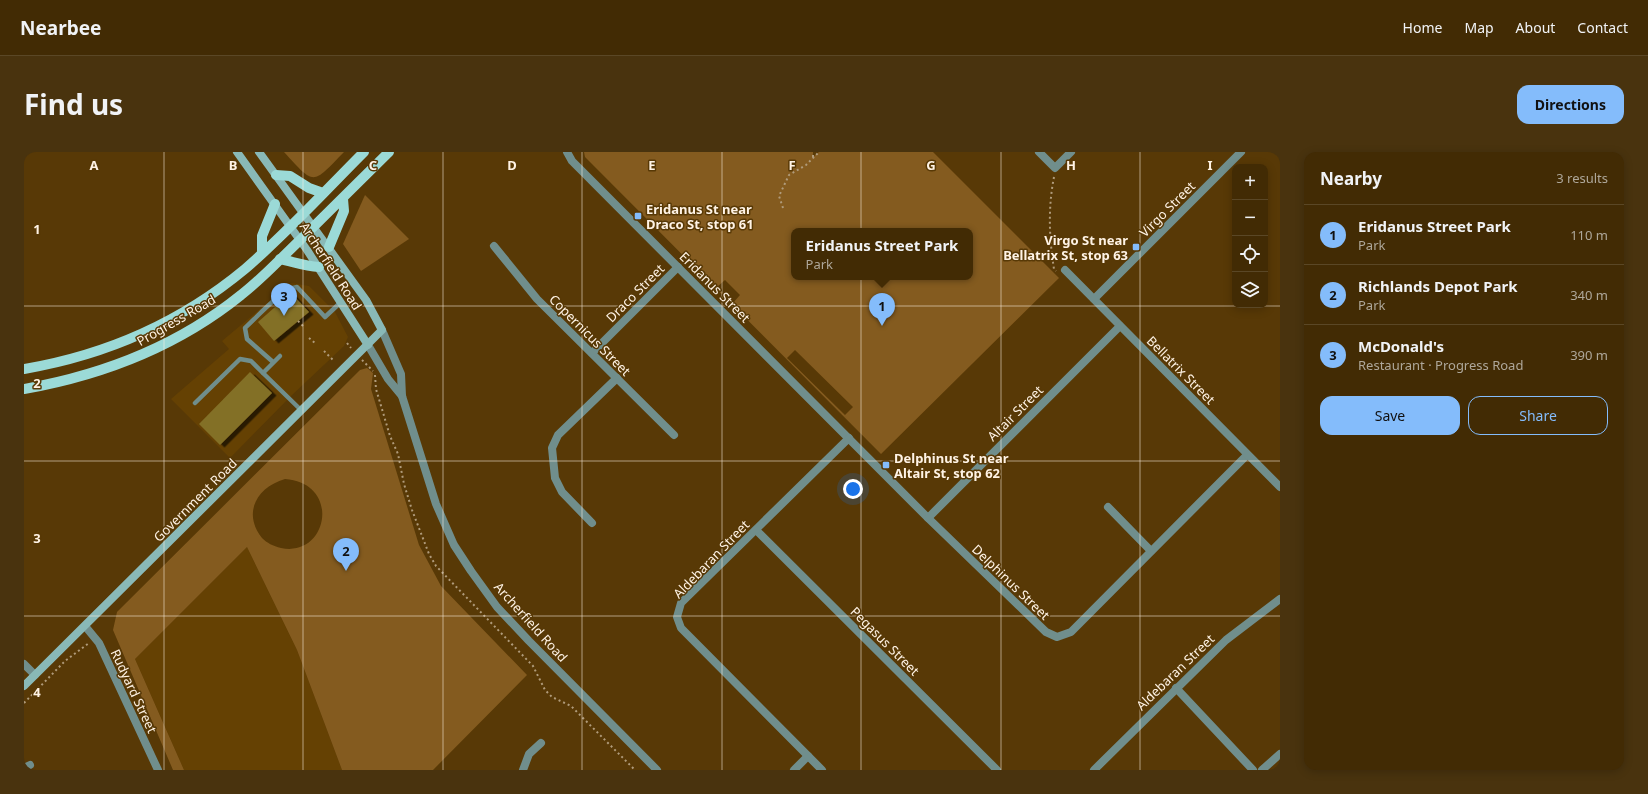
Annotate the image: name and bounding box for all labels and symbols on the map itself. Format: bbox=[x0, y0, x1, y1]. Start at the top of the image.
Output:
text: A bbox=[90, 156, 99, 174]
text: B bbox=[229, 156, 237, 174]
text: C bbox=[369, 156, 377, 174]
text: D bbox=[507, 156, 517, 174]
text: E bbox=[648, 156, 656, 174]
text: F bbox=[788, 156, 796, 174]
text: G bbox=[926, 156, 936, 174]
text: H bbox=[1066, 156, 1076, 174]
text: I bbox=[1207, 156, 1213, 174]
street label: Virgo Street bbox=[1135, 177, 1199, 241]
place label: Eridanus St near Draco St, stop 61 bbox=[646, 200, 754, 233]
marker: Eridanus St near Draco St, stop 61 bbox=[633, 211, 643, 221]
street label: Archerfield Road bbox=[296, 219, 366, 313]
text: 1 bbox=[33, 220, 41, 238]
place label: Virgo St near Bellatrix St, stop 63 bbox=[1003, 231, 1128, 264]
marker: Virgo St near Bellatrix St, stop 63 bbox=[1131, 242, 1141, 252]
street label: Eridanus Street bbox=[676, 248, 755, 327]
street label: Draco Street bbox=[602, 260, 668, 326]
pin: 3 bbox=[271, 283, 297, 316]
street label: Progress Road bbox=[133, 290, 219, 350]
street label: Copernicus Street bbox=[545, 290, 635, 380]
pin: 1 bbox=[869, 293, 895, 326]
street label: Bellatrix Street bbox=[1143, 332, 1219, 408]
text: 2 bbox=[33, 374, 41, 392]
street label: Altair Street bbox=[983, 381, 1047, 445]
place label: Delphinus St near Altair St, stop 62 bbox=[894, 449, 1009, 482]
street label: Government Road bbox=[149, 454, 241, 546]
marker: Delphinus St near Altair St, stop 62 bbox=[881, 460, 891, 470]
your location bbox=[843, 479, 863, 499]
street label: Aldebaran Street bbox=[669, 516, 753, 602]
text: 3 bbox=[33, 529, 41, 547]
pin: 2 bbox=[333, 538, 359, 571]
street label: Delphinus Street bbox=[968, 540, 1054, 624]
street label: Archerfield Road bbox=[490, 578, 572, 666]
street label: Pegasus Street bbox=[847, 603, 924, 680]
street label: Aldebaran Street bbox=[1132, 630, 1218, 714]
street label: Rudyard Street bbox=[107, 646, 161, 736]
text: 4 bbox=[33, 683, 41, 701]

